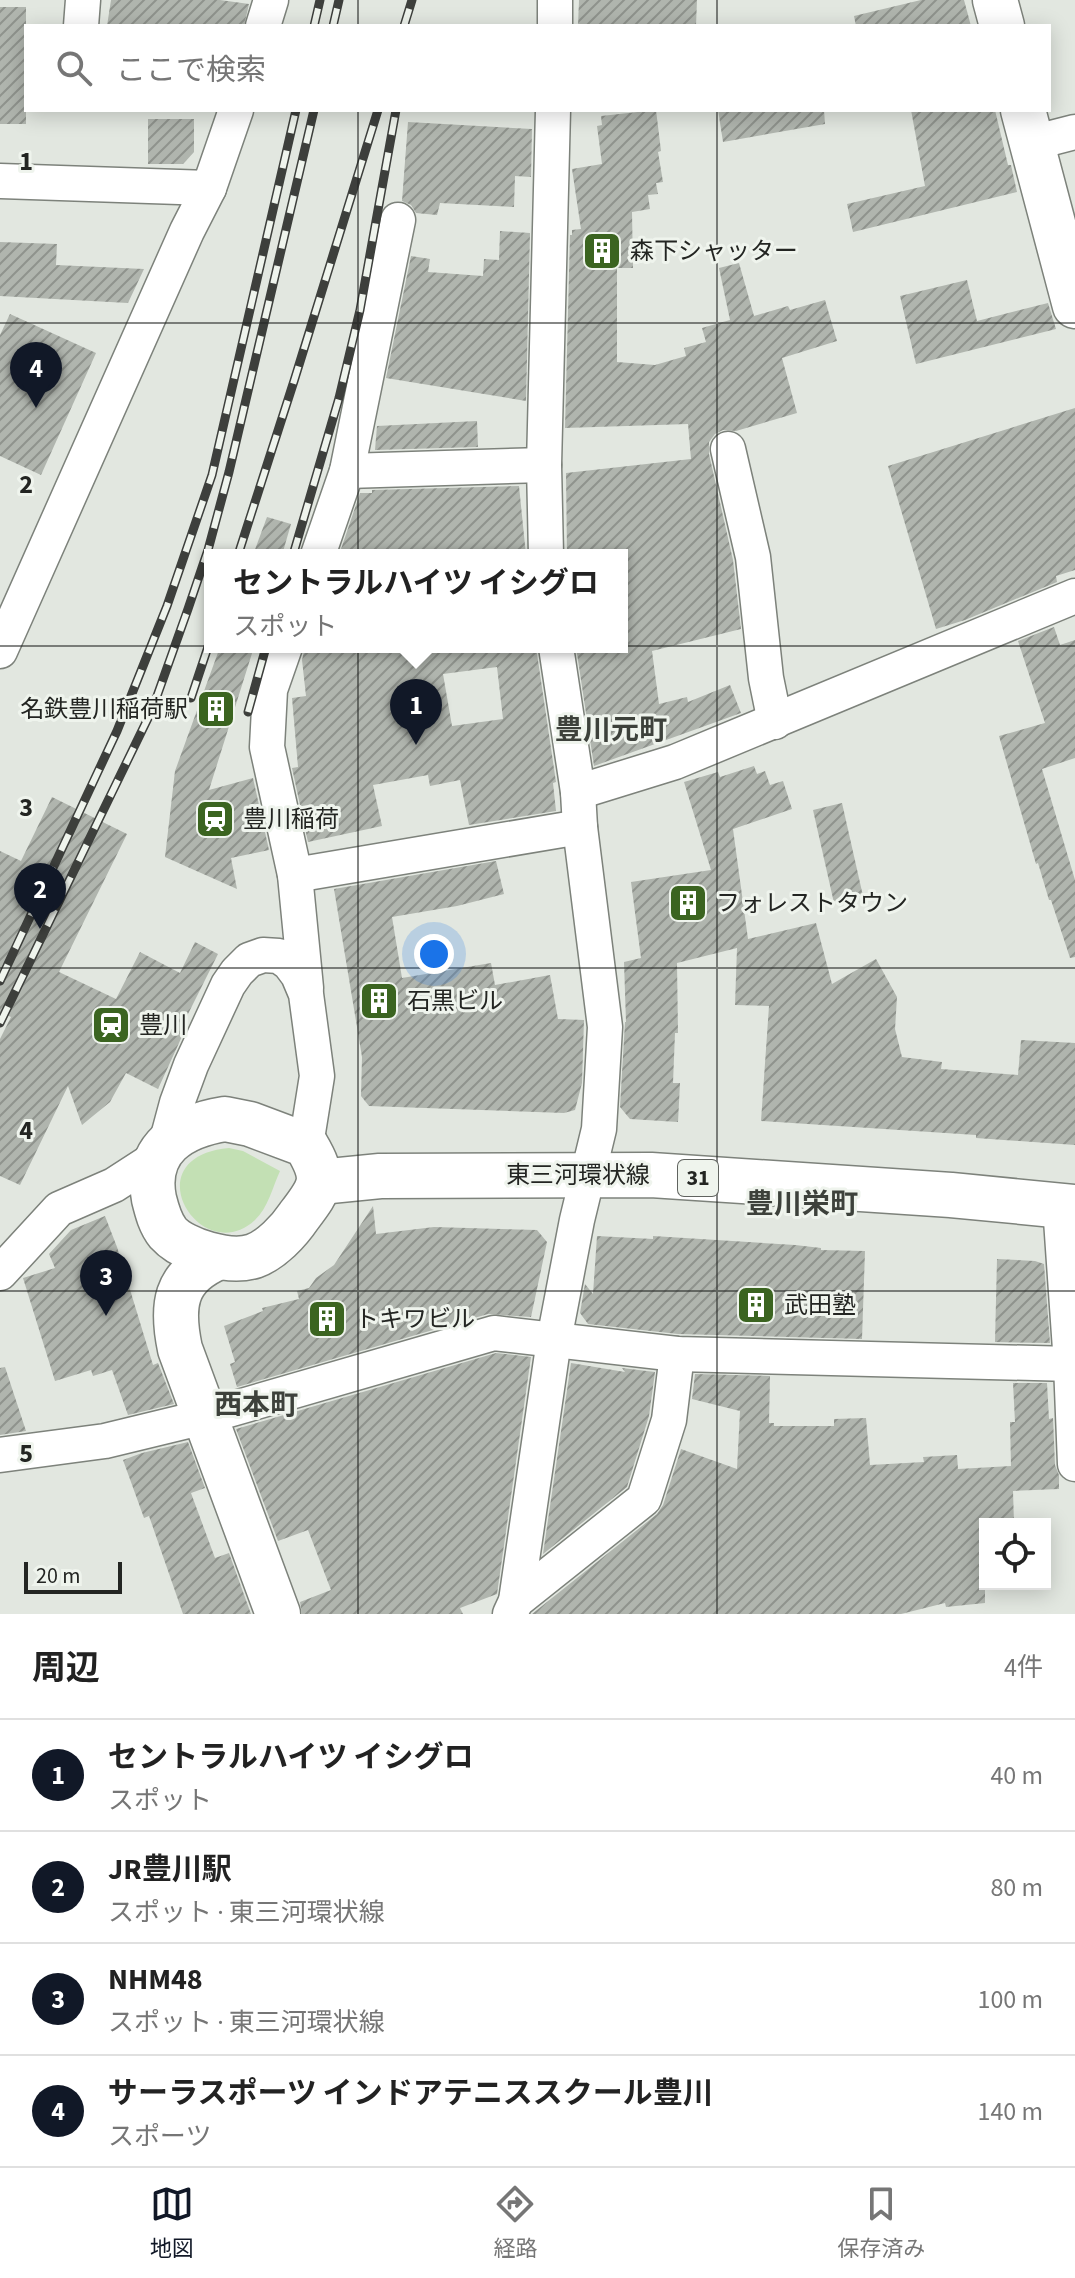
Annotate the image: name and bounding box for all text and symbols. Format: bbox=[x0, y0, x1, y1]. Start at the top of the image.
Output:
search box bbox=[24, 24, 1051, 112]
icon: search bbox=[52, 46, 96, 90]
text: ここで検索 bbox=[116, 49, 266, 92]
text: 1 bbox=[19, 143, 33, 180]
building icon: 森下シャッター bbox=[581, 230, 623, 272]
place label: 森下シャッター bbox=[630, 234, 798, 269]
pin: 4 bbox=[10, 342, 62, 408]
text: 2 bbox=[19, 466, 33, 503]
popup bbox=[204, 549, 628, 653]
text: セントラルハイツ イシグロ bbox=[233, 562, 599, 605]
text: スポット bbox=[233, 608, 337, 645]
pin: 1 bbox=[390, 679, 442, 745]
building icon: 名鉄豊川稲荷駅 bbox=[195, 688, 237, 730]
place label: 名鉄豊川稲荷駅 bbox=[20, 692, 188, 727]
district label: 豊川元町 bbox=[555, 710, 667, 750]
text: 3 bbox=[19, 789, 33, 826]
station icon: 豊川稲荷 bbox=[194, 798, 236, 840]
place label: 豊川稲荷 bbox=[243, 802, 339, 837]
pin: 2 bbox=[14, 863, 66, 929]
building icon: フォレストタウン bbox=[667, 882, 709, 924]
place label: フォレストタウン bbox=[716, 886, 908, 921]
your location bbox=[414, 934, 454, 974]
building icon: 石黒ビル bbox=[358, 980, 400, 1022]
place label: 石黒ビル bbox=[407, 984, 503, 1019]
station icon: 豊川 bbox=[90, 1004, 132, 1046]
place label: 豊川 bbox=[139, 1008, 187, 1043]
text: 4 bbox=[19, 1112, 33, 1149]
street label: 東三河環状線 bbox=[506, 1158, 650, 1193]
road number: 31 bbox=[678, 1160, 718, 1196]
district label: 豊川栄町 bbox=[746, 1184, 858, 1224]
pin: 3 bbox=[80, 1250, 132, 1316]
building icon: 武田塾 bbox=[735, 1284, 777, 1326]
place label: 武田塾 bbox=[784, 1288, 856, 1323]
building icon: トキワビル bbox=[306, 1298, 348, 1340]
place label: トキワビル bbox=[355, 1302, 475, 1337]
district label: 西本町 bbox=[214, 1385, 298, 1425]
text: 5 bbox=[19, 1435, 33, 1472]
map controls bbox=[979, 1518, 1051, 1590]
button: locate bbox=[979, 1518, 1051, 1590]
scale bar bbox=[24, 1558, 122, 1594]
text: 20 m bbox=[36, 1560, 81, 1592]
text: 周辺 bbox=[32, 1644, 100, 1693]
text: 4件 bbox=[1004, 1649, 1043, 1686]
text: セントラルハイツ イシグロ bbox=[108, 1736, 473, 1779]
text: 1 bbox=[51, 1757, 65, 1794]
text: 40 m bbox=[990, 1757, 1043, 1794]
text: スポット bbox=[108, 1782, 212, 1819]
text: JR豊川駅 bbox=[108, 1848, 232, 1891]
text: 2 bbox=[51, 1869, 65, 1906]
text: 80 m bbox=[990, 1869, 1043, 1906]
text: スポット · 東三河環状線 bbox=[108, 1894, 385, 1931]
text: NHM48 bbox=[108, 1958, 203, 2001]
text: 3 bbox=[51, 1981, 65, 2018]
text: 100 m bbox=[977, 1981, 1043, 2018]
text: スポット · 東三河環状線 bbox=[108, 2004, 385, 2041]
text: サーラスポーツ インドアテニススクール豊川 bbox=[108, 2072, 713, 2115]
text: 4 bbox=[51, 2093, 65, 2130]
text: 140 m bbox=[977, 2093, 1043, 2130]
text: スポーツ bbox=[108, 2118, 211, 2155]
tab: 地図 bbox=[150, 2182, 194, 2265]
tab: 経路 bbox=[493, 2182, 537, 2265]
tab: 保存済み bbox=[837, 2182, 925, 2265]

